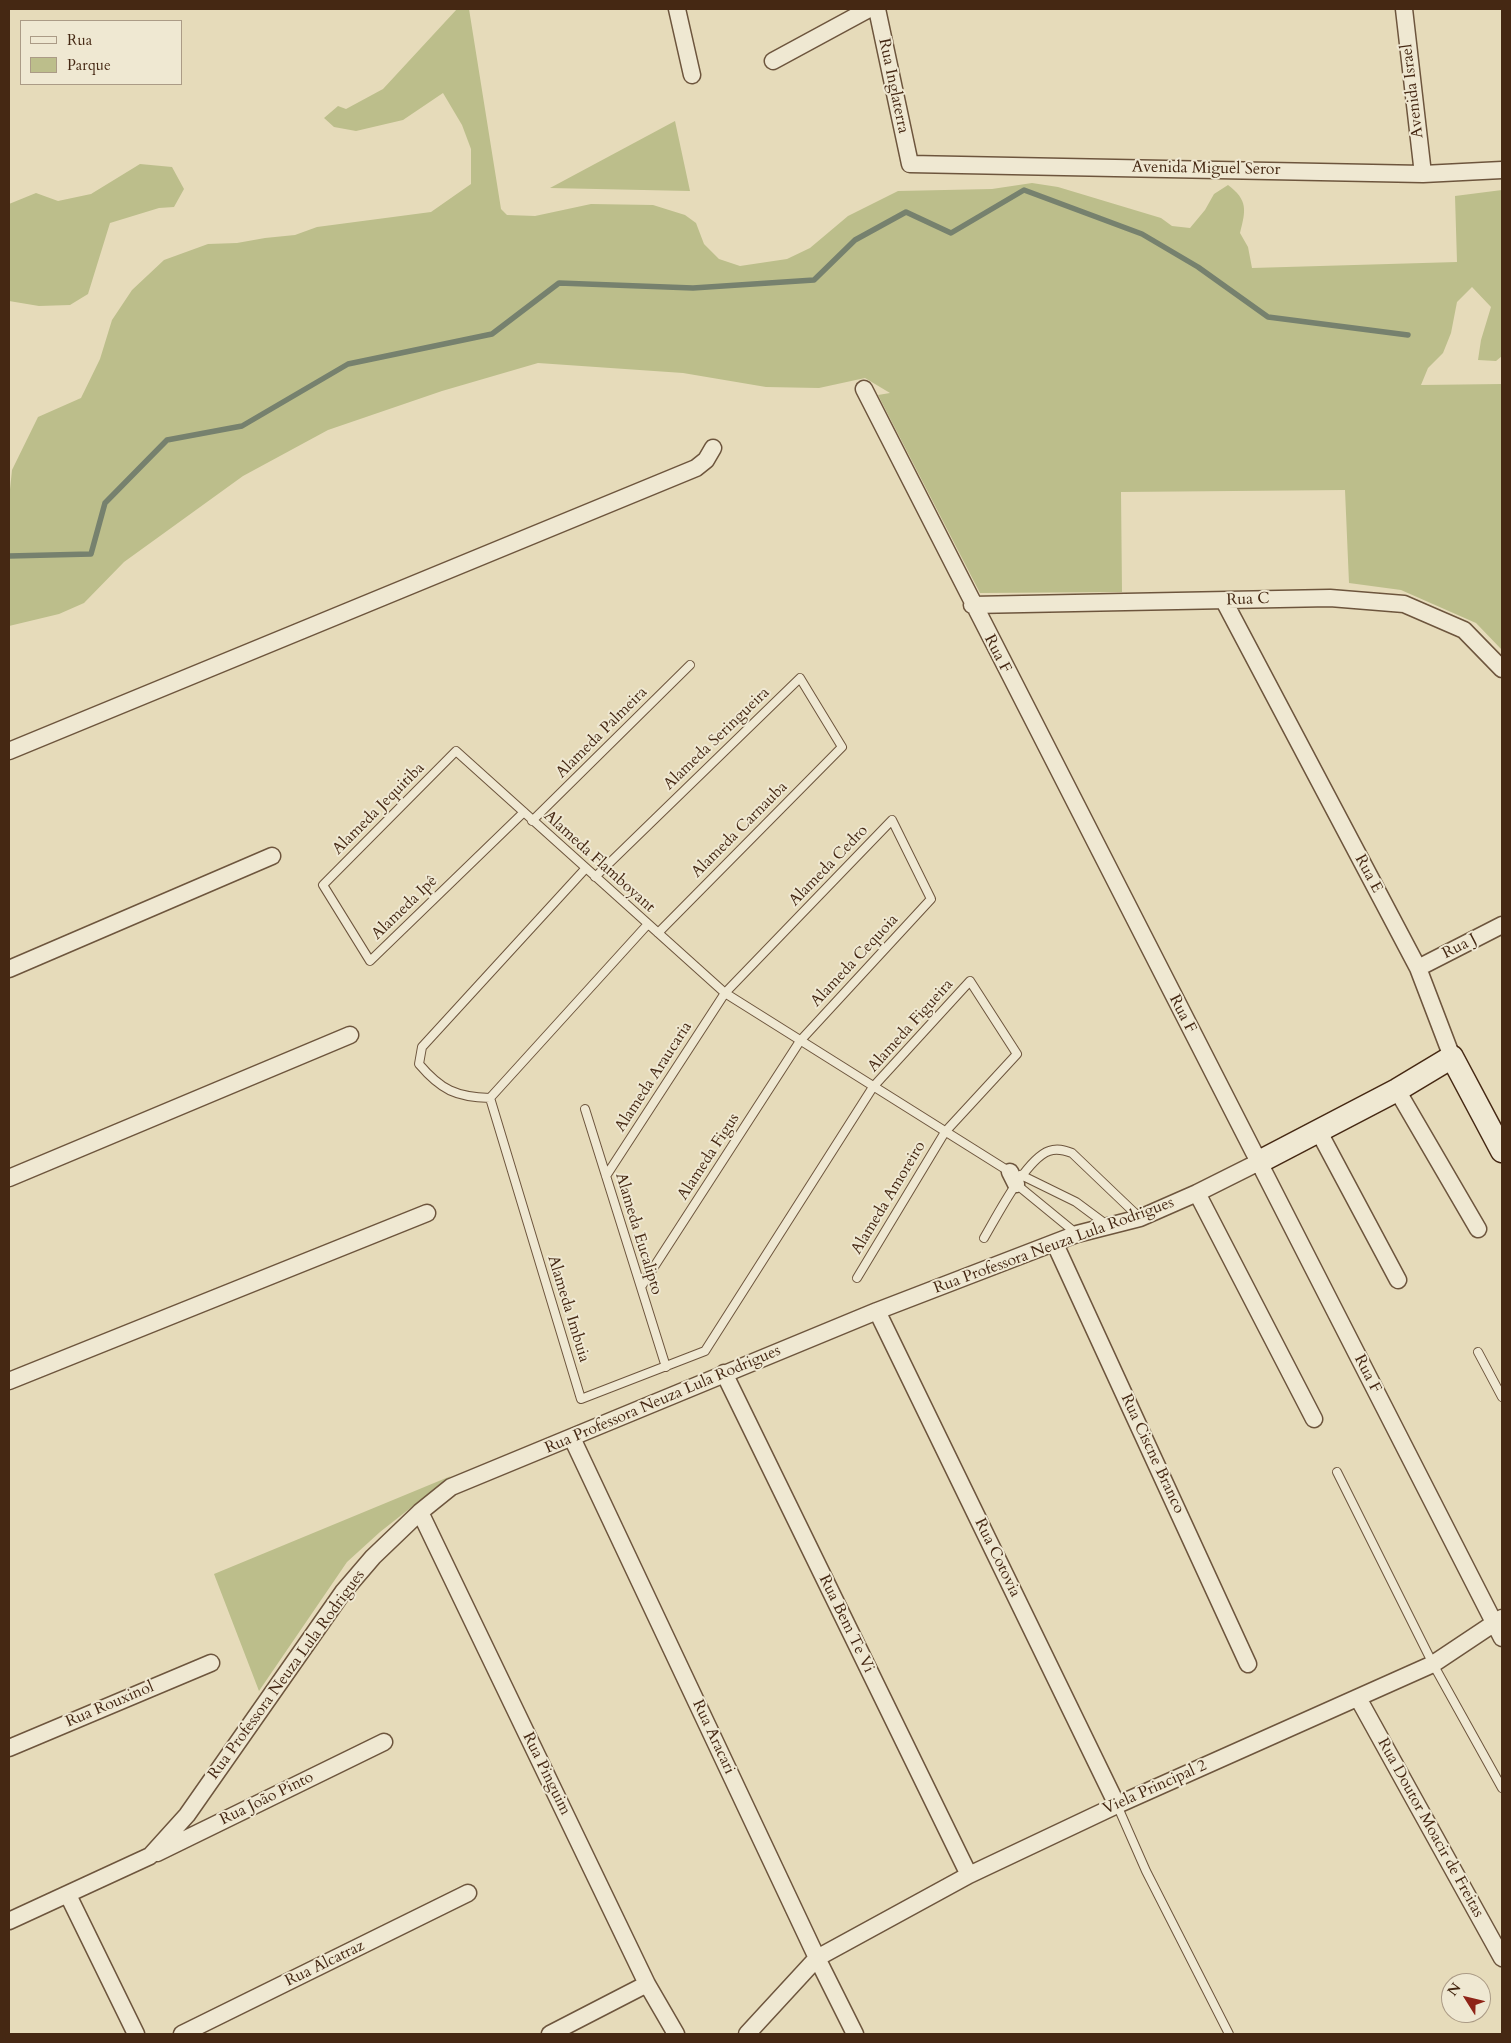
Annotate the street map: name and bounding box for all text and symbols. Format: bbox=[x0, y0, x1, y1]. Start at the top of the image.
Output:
legend bbox=[20, 20, 182, 85]
text: Rua bbox=[67, 30, 92, 50]
street label: Rua Inglaterra bbox=[874, 37, 912, 135]
street label: Avenida Israel bbox=[1398, 43, 1428, 139]
text: Parque bbox=[67, 55, 111, 75]
street label: Avenida Miguel Seror bbox=[1132, 158, 1280, 180]
street label: Rua C bbox=[1226, 590, 1270, 610]
street label: Rua F bbox=[979, 632, 1015, 676]
street label: Alameda Palmeira bbox=[552, 683, 652, 783]
street label: Alameda Seringueira bbox=[660, 684, 774, 794]
street label: Alameda Jequitiba bbox=[329, 759, 429, 859]
street label: Alameda Carnauba bbox=[688, 778, 792, 882]
street label: Alameda Flamboyant bbox=[539, 807, 659, 917]
street label: Alameda Cedro bbox=[785, 821, 873, 911]
street label: Rua E bbox=[1350, 851, 1386, 897]
street label: Alameda Ipê bbox=[368, 872, 442, 944]
street label: Alameda Cequoia bbox=[807, 911, 903, 1011]
street label: Rua J bbox=[1439, 930, 1481, 964]
street label: Alameda Figueira bbox=[864, 975, 958, 1077]
street label: Rua F bbox=[1164, 992, 1200, 1036]
street label: Alameda Araucaria bbox=[611, 1018, 697, 1136]
street label: Alameda Figus bbox=[674, 1110, 744, 1204]
street label: Alameda Amoreiro bbox=[848, 1138, 930, 1258]
street label: Alameda Eucalipto bbox=[610, 1171, 666, 1297]
street label: Rua Professora Neuza Lula Rodrigues bbox=[931, 1193, 1177, 1299]
street label: Alameda Imbuia bbox=[543, 1253, 593, 1365]
street label: Rua Professora Neuza Lula Rodrigues bbox=[542, 1341, 784, 1459]
street label: Rua F bbox=[1349, 1352, 1385, 1396]
street label: Rua Ciscne Branco bbox=[1116, 1391, 1188, 1517]
street label: Rua Cotovia bbox=[970, 1516, 1024, 1600]
street label: Rua Professora Neuza Lula Rodrigues bbox=[204, 1566, 370, 1784]
street label: Rua Bem Te Vi bbox=[814, 1572, 878, 1676]
street label: Rua Rouxinol bbox=[63, 1678, 157, 1732]
street label: Rua Aracari bbox=[687, 1697, 739, 1777]
street label: Rua Pinguim bbox=[518, 1729, 574, 1819]
street label: Rua Doutor Moacir de Freitas bbox=[1373, 1735, 1487, 1921]
street label: Viela Principal 2 bbox=[1100, 1757, 1210, 1819]
street label: Rua João Pinto bbox=[217, 1768, 317, 1830]
street label: Rua Alcatraz bbox=[282, 1937, 368, 1991]
north arrow bbox=[1441, 1973, 1491, 2023]
text: N bbox=[1443, 1979, 1466, 2000]

